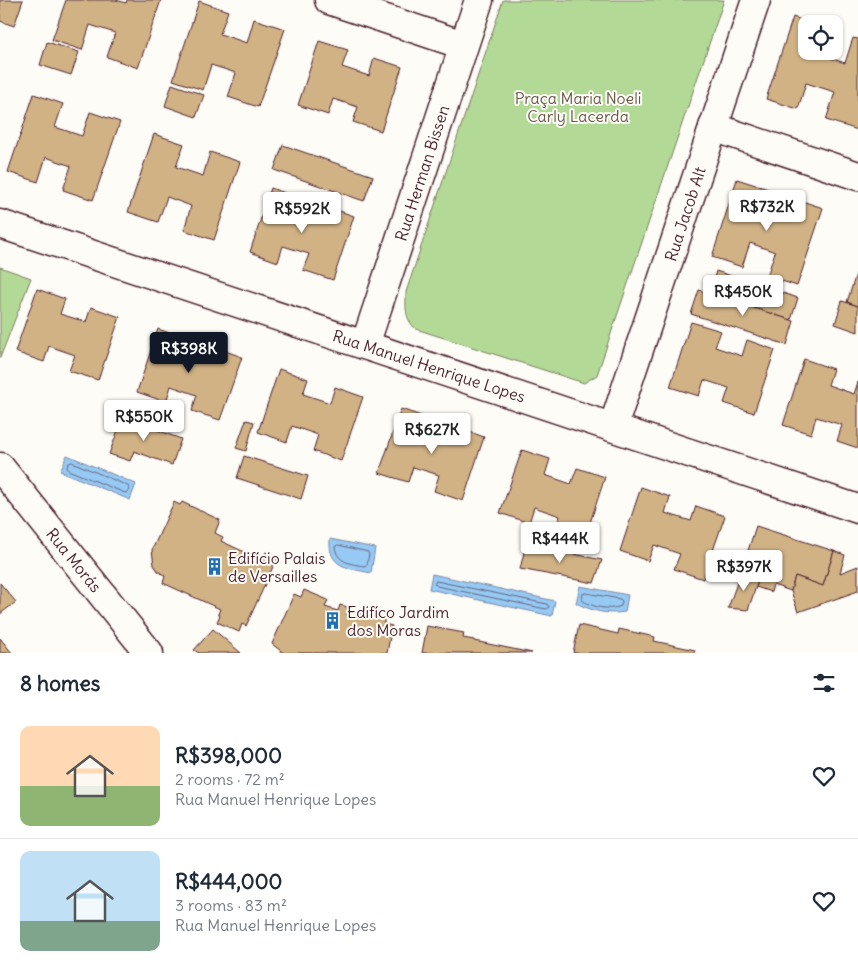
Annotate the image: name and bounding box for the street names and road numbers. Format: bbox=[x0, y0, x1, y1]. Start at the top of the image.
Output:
street label: Rua Herman Bissen bbox=[391, 103, 453, 243]
street label: Rua Jacob Alt bbox=[660, 164, 710, 264]
street label: Rua Manuel Henrique Lopes bbox=[330, 325, 528, 407]
street label: Rua Morás bbox=[42, 524, 106, 596]

